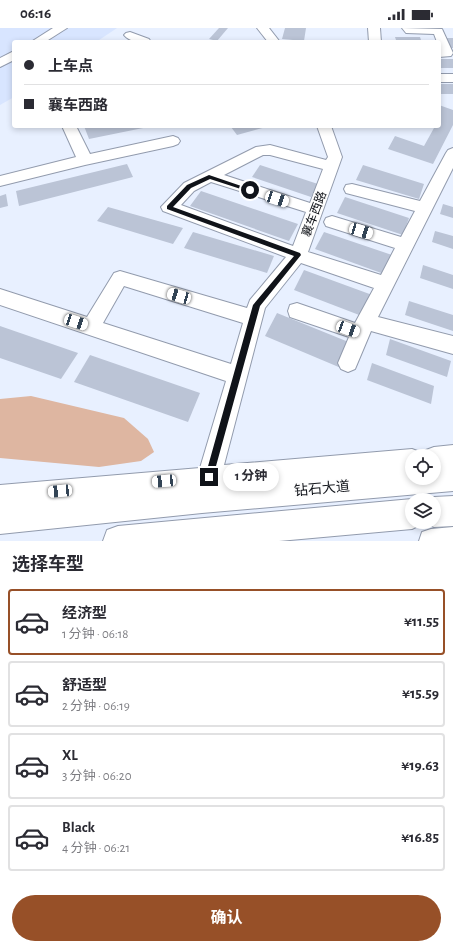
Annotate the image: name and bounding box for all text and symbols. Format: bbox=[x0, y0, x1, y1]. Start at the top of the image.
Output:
text: 06:16 bbox=[20, 6, 51, 21]
text: 上车点 bbox=[48, 59, 93, 74]
text: 襄车西路 bbox=[48, 98, 108, 113]
route start bbox=[241, 181, 259, 199]
street label: 襄车西路 bbox=[299, 189, 328, 239]
car bbox=[264, 190, 290, 208]
car bbox=[348, 222, 374, 240]
car bbox=[166, 287, 192, 305]
car bbox=[63, 313, 89, 331]
car bbox=[335, 319, 361, 339]
map controls bbox=[405, 449, 441, 529]
button: locate bbox=[405, 449, 441, 485]
callout: 1 分钟 bbox=[223, 463, 279, 491]
route end bbox=[200, 468, 218, 486]
text: 1 分钟 bbox=[235, 470, 267, 483]
car bbox=[152, 474, 176, 488]
street label: 钻石大道 bbox=[293, 479, 351, 498]
car bbox=[48, 484, 72, 498]
button: layers bbox=[405, 493, 441, 529]
text: 选择车型 bbox=[12, 556, 84, 574]
icon: car bbox=[14, 604, 50, 640]
text: 经济型 bbox=[62, 606, 107, 621]
text: ¥11.55 bbox=[404, 614, 439, 629]
text: 1 分钟 · 06:18 bbox=[62, 628, 128, 641]
icon: car bbox=[14, 676, 50, 712]
text: 舒适型 bbox=[62, 678, 107, 693]
text: ¥15.59 bbox=[402, 686, 439, 701]
text: 2 分钟 · 06:19 bbox=[62, 700, 130, 713]
icon: car bbox=[14, 748, 50, 784]
text: XL bbox=[62, 748, 78, 763]
text: ¥19.63 bbox=[401, 758, 439, 773]
text: 3 分钟 · 06:20 bbox=[62, 770, 132, 783]
icon: car bbox=[14, 820, 50, 856]
text: Black bbox=[62, 820, 95, 835]
text: ¥16.85 bbox=[401, 830, 439, 845]
text: 4 分钟 · 06:21 bbox=[62, 842, 130, 855]
button: 确认 bbox=[12, 895, 441, 941]

